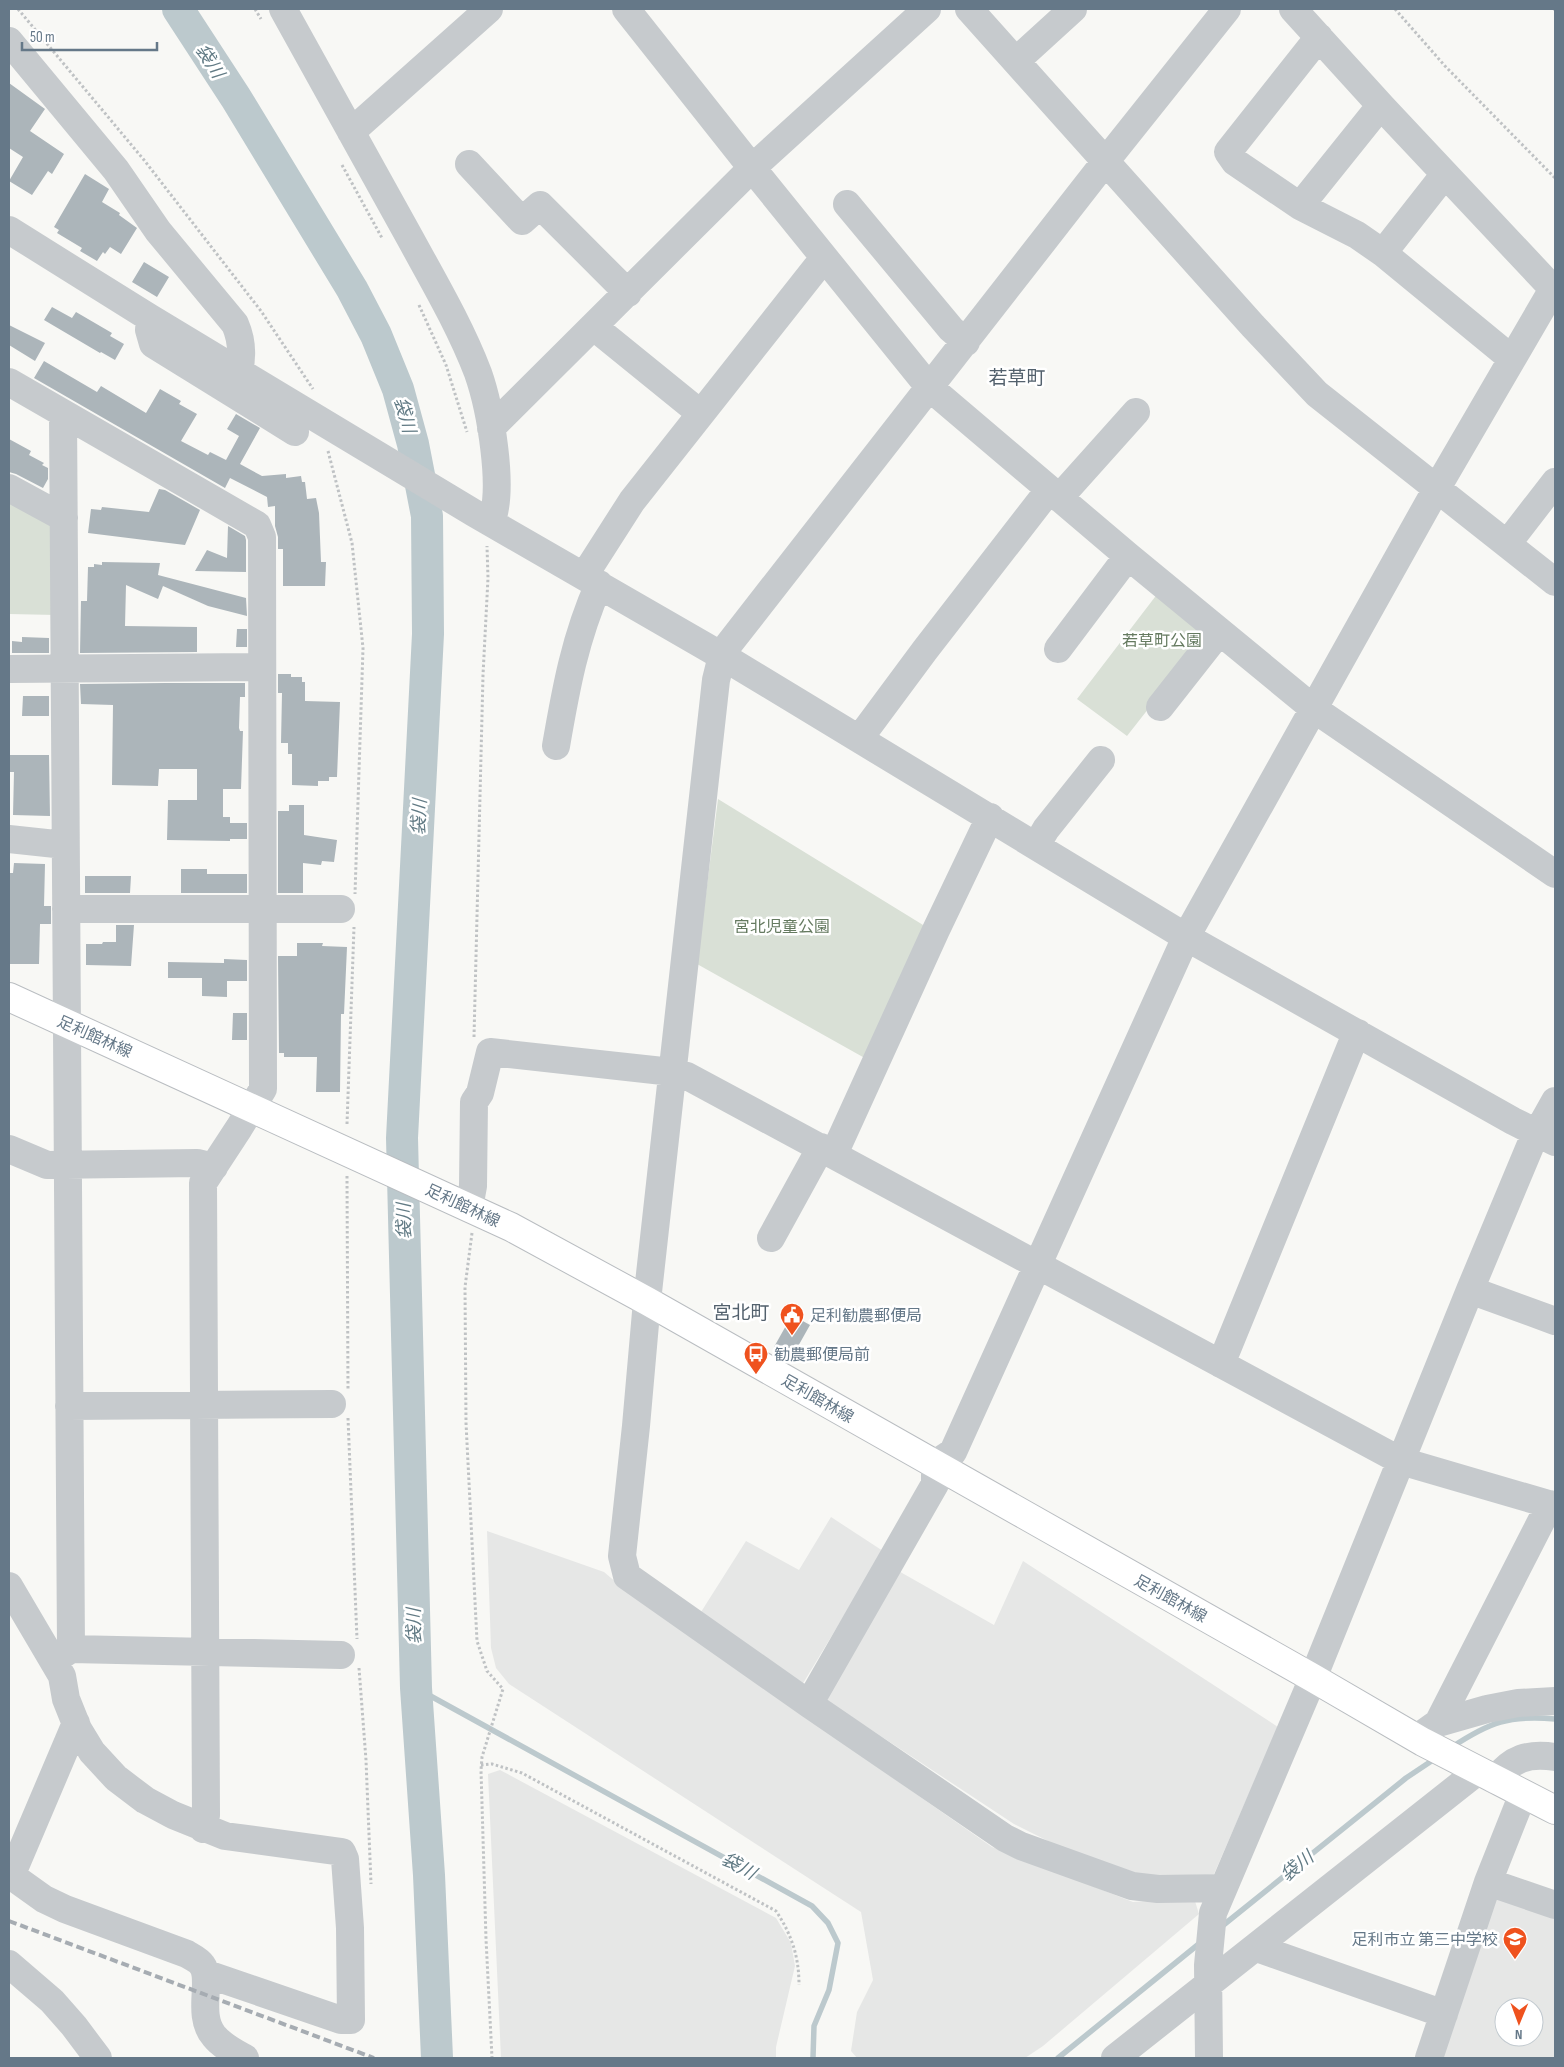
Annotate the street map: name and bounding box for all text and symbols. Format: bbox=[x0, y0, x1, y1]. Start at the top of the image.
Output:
scale bar bbox=[22, 20, 158, 52]
text: 50 m bbox=[30, 28, 55, 47]
water label: 袋川 bbox=[191, 40, 229, 84]
district label: 若草町 bbox=[988, 367, 1046, 390]
water label: 袋川 bbox=[390, 395, 420, 437]
park label: 若草町公園 bbox=[1122, 632, 1202, 651]
water label: 袋川 bbox=[408, 797, 431, 836]
park label: 宮北児童公園 bbox=[734, 918, 830, 937]
street label: 足利館林線 bbox=[54, 1012, 135, 1062]
street label: 足利館林線 bbox=[422, 1181, 503, 1232]
water label: 袋川 bbox=[394, 1201, 415, 1239]
district label: 宮北町 bbox=[712, 1302, 770, 1325]
public building icon: 足利勧農郵便局 bbox=[779, 1302, 805, 1336]
place label: 足利勧農郵便局 bbox=[810, 1307, 922, 1326]
bus stop icon: 勧農郵便局前 bbox=[743, 1341, 769, 1375]
place label: 勧農郵便局前 bbox=[774, 1346, 870, 1365]
street label: 足利館林線 bbox=[778, 1371, 857, 1428]
street label: 足利館林線 bbox=[1131, 1572, 1210, 1627]
water label: 袋川 bbox=[404, 1606, 425, 1644]
water label: 袋川 bbox=[1277, 1846, 1319, 1886]
water label: 袋川 bbox=[718, 1849, 761, 1885]
school or university icon: 足利市立 第三中学校 bbox=[1502, 1926, 1528, 1960]
place label: 足利市立 第三中学校 bbox=[1351, 1931, 1498, 1950]
north arrow bbox=[1494, 1997, 1544, 2047]
text: N bbox=[1515, 2026, 1523, 2043]

